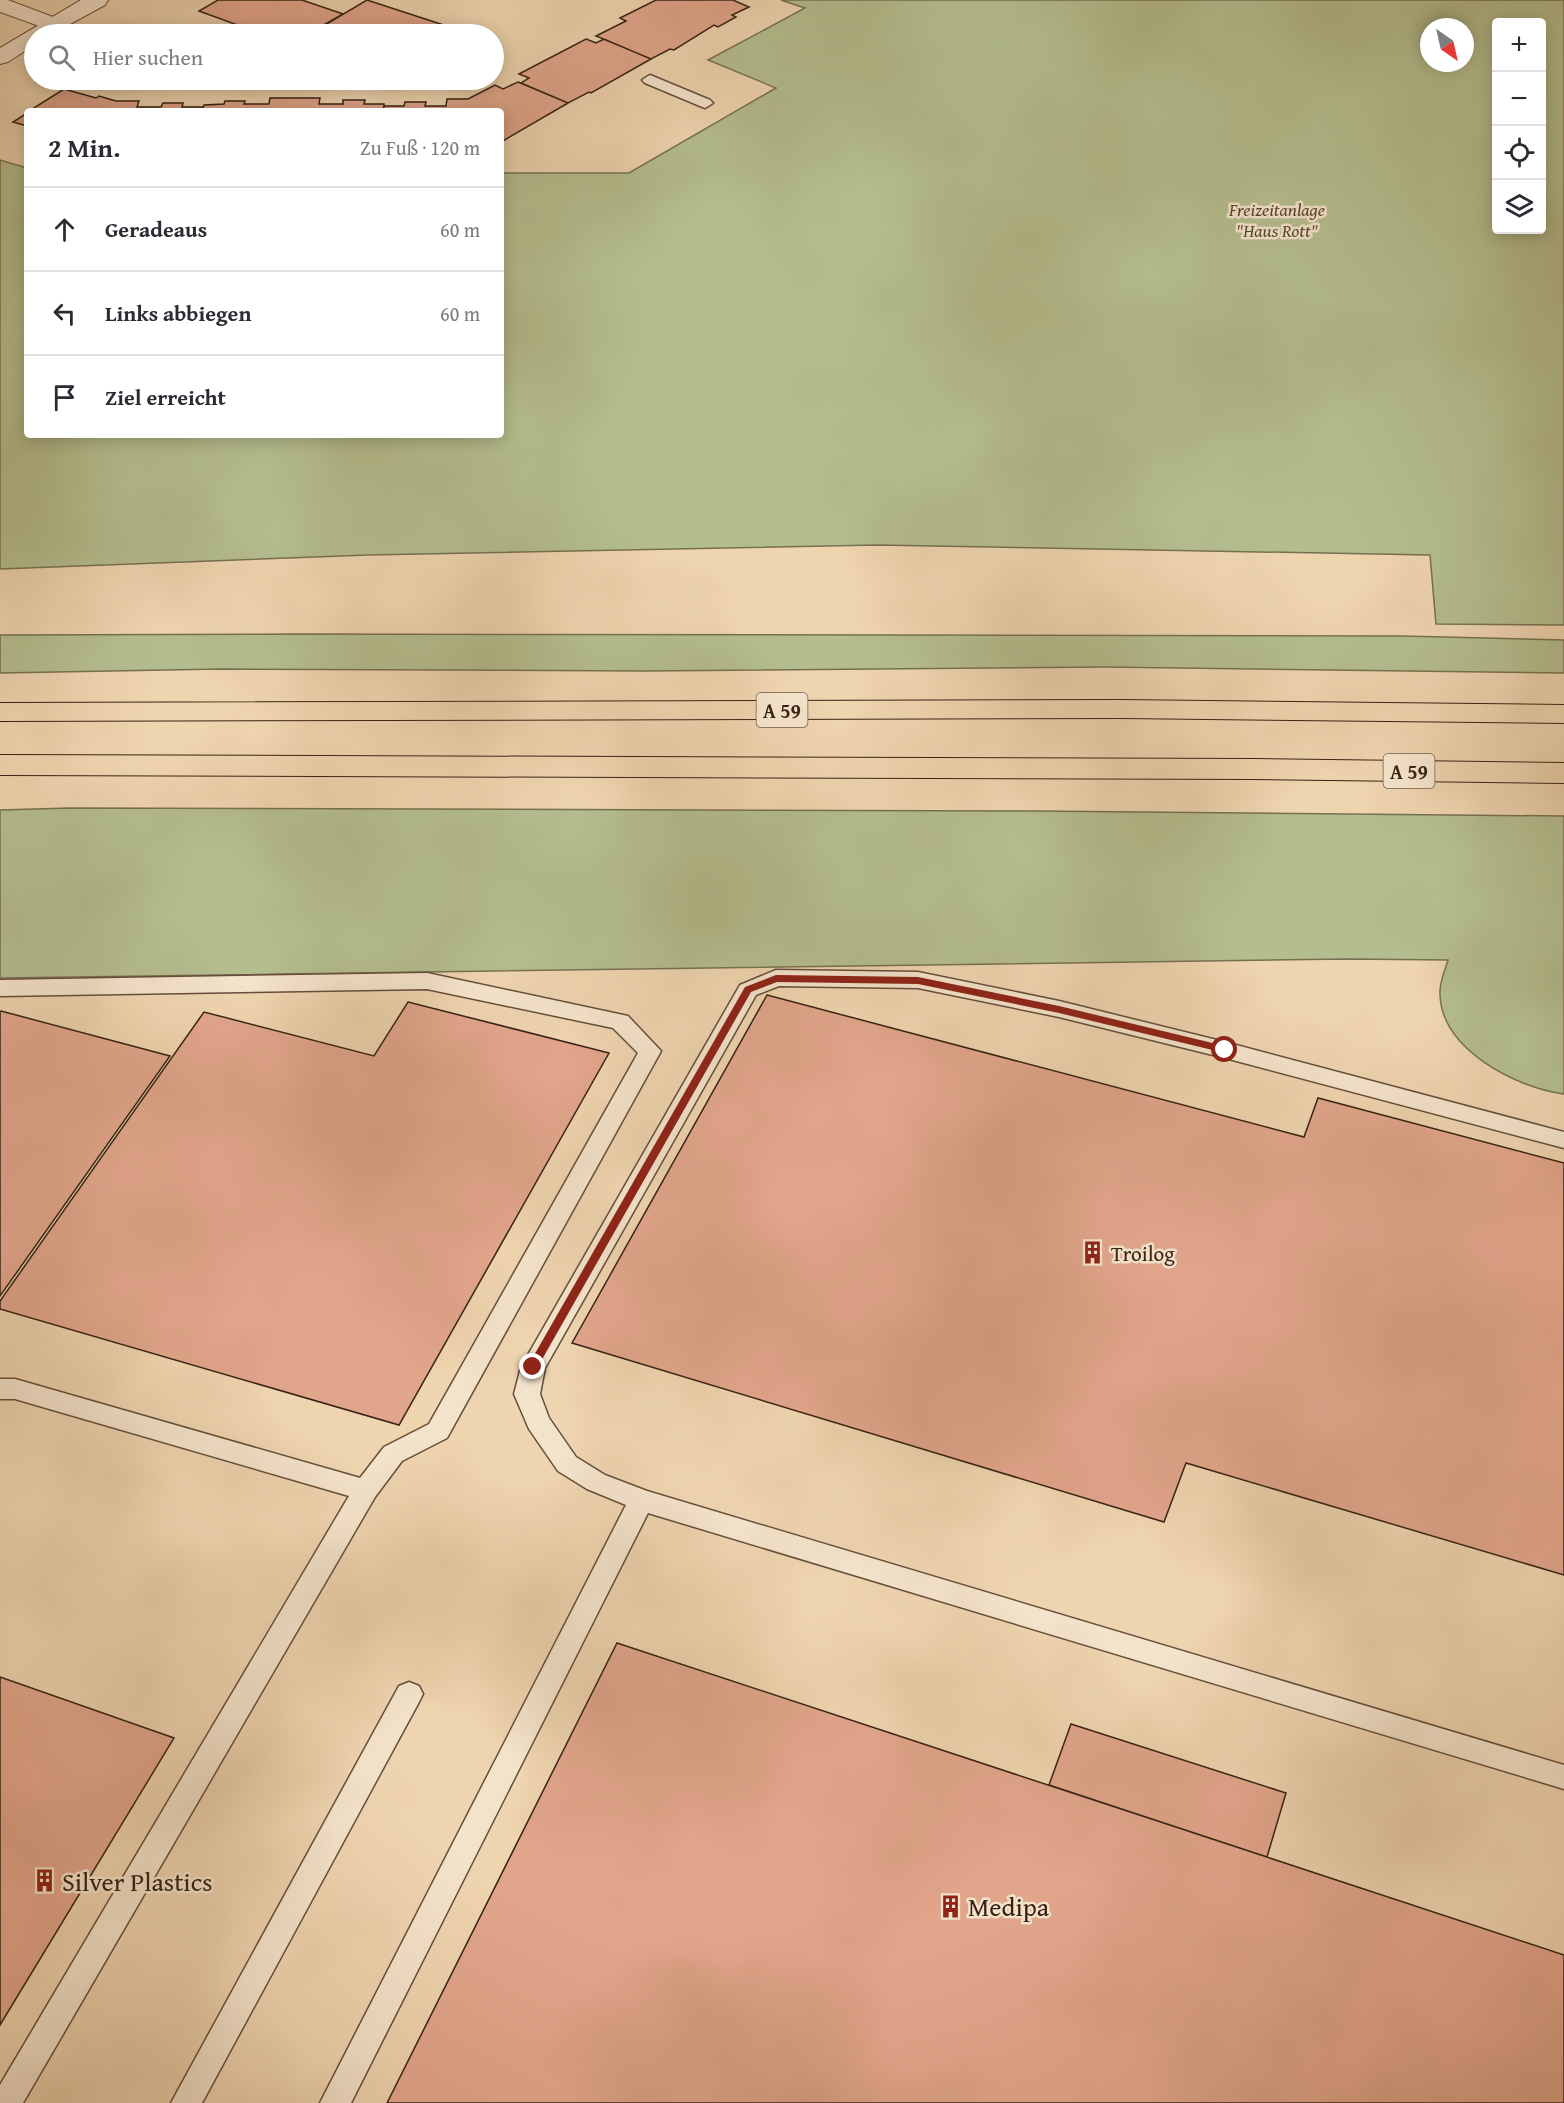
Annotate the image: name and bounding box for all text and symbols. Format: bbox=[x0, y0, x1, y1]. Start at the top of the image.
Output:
north arrow bbox=[1420, 18, 1474, 72]
map controls bbox=[1492, 18, 1546, 234]
button: + bbox=[1492, 18, 1546, 72]
search box bbox=[24, 24, 504, 90]
icon: search bbox=[45, 41, 78, 74]
text: Hier suchen bbox=[93, 41, 203, 73]
button: − bbox=[1492, 72, 1546, 126]
button: locate bbox=[1492, 126, 1546, 180]
text: 2 Min. bbox=[48, 128, 120, 167]
text: Zu Fuß · 120 m bbox=[360, 133, 480, 162]
button: layers bbox=[1492, 180, 1546, 234]
park label: Freizeitanlage "Haus Rott" bbox=[1228, 196, 1325, 244]
icon: ahead bbox=[48, 213, 81, 246]
text: Geradeaus bbox=[105, 213, 207, 245]
text: 60 m bbox=[440, 215, 480, 244]
icon: left bbox=[48, 297, 81, 330]
text: Links abbiegen bbox=[105, 297, 251, 329]
text: 60 m bbox=[440, 299, 480, 328]
icon: arrive bbox=[48, 381, 81, 414]
text: Ziel erreicht bbox=[105, 381, 226, 413]
road number: A 59 bbox=[756, 693, 808, 727]
road number: A 59 bbox=[1384, 754, 1434, 788]
route start bbox=[1211, 1036, 1237, 1062]
place label: Troilog bbox=[1111, 1238, 1175, 1269]
building icon: Troilog bbox=[1080, 1240, 1106, 1266]
route end bbox=[519, 1353, 545, 1379]
place label: Silver Plastics bbox=[62, 1862, 212, 1901]
building icon: Silver Plastics bbox=[31, 1868, 57, 1894]
place label: Medipa bbox=[968, 1887, 1050, 1926]
building icon: Medipa bbox=[937, 1893, 963, 1919]

